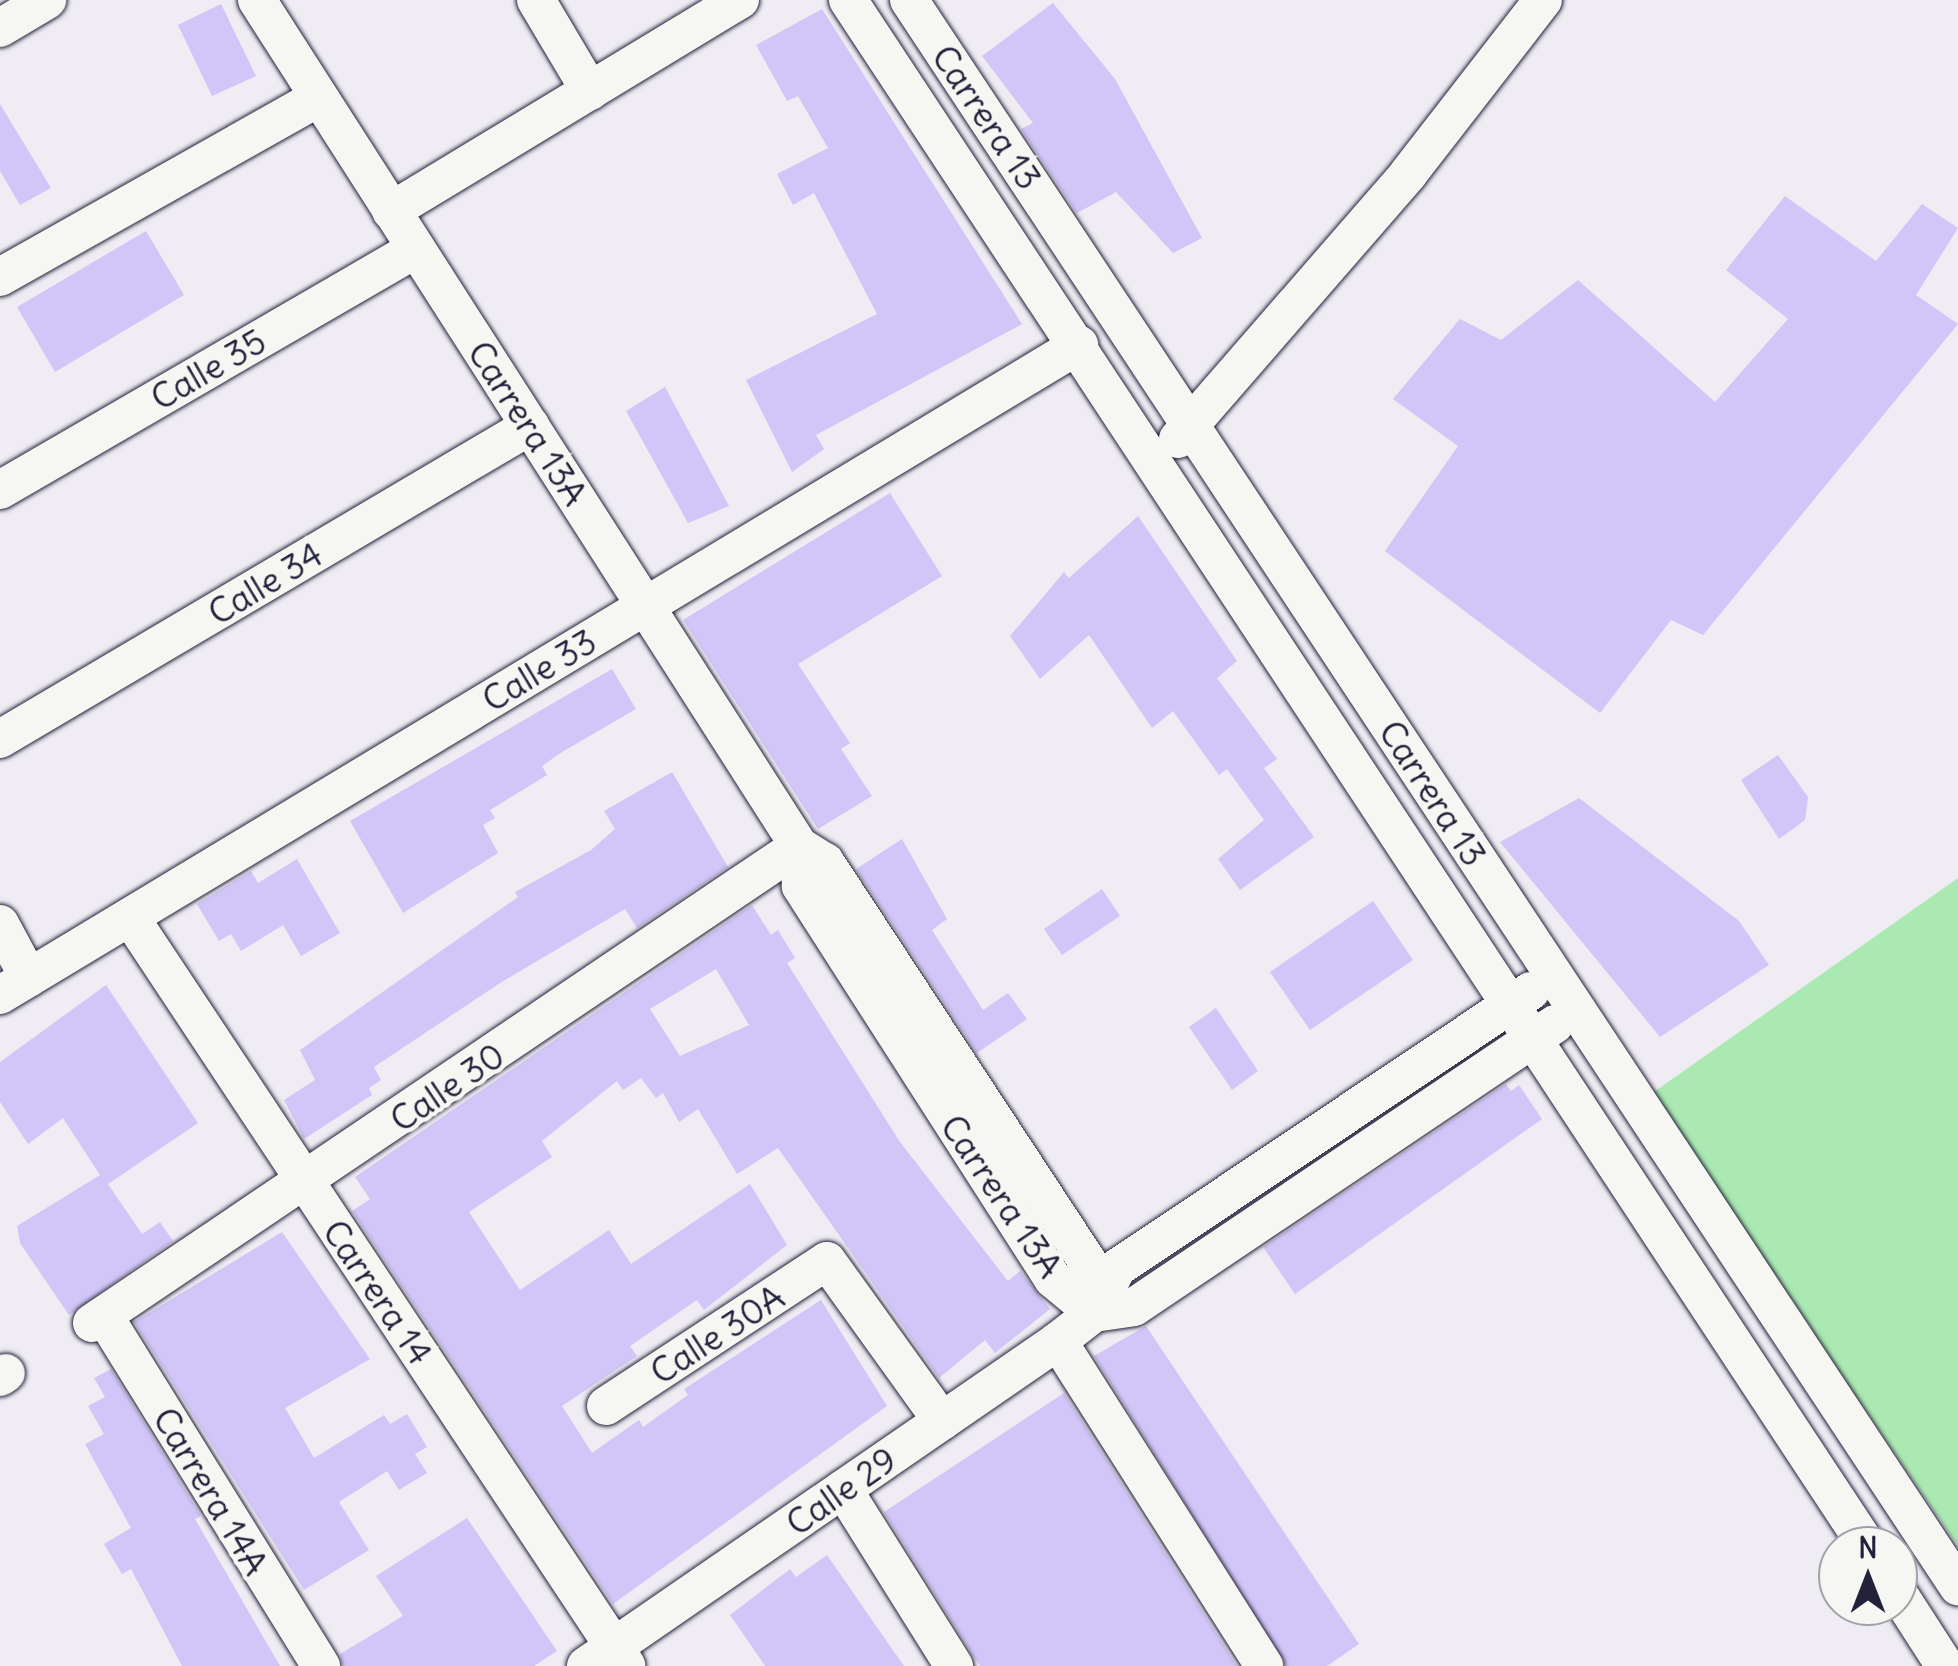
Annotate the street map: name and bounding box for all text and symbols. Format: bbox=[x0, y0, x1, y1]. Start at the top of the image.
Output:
street label: Carrera 13 bbox=[923, 37, 1051, 197]
street label: Calle 35 bbox=[143, 319, 273, 419]
street label: Carrera 13A bbox=[459, 333, 597, 513]
street label: Calle 34 bbox=[200, 533, 330, 633]
street label: Calle 33 bbox=[474, 620, 604, 720]
street label: Carrera 13 bbox=[1370, 712, 1496, 874]
street label: Calle 30 bbox=[382, 1034, 512, 1140]
street label: Carrera 13A bbox=[932, 1107, 1072, 1285]
street label: Carrera 14 bbox=[314, 1212, 442, 1372]
street label: Calle 30A bbox=[642, 1275, 792, 1393]
street label: Carrera 14A bbox=[145, 1400, 277, 1582]
street label: Calle 29 bbox=[778, 1438, 904, 1544]
north arrow bbox=[1818, 1526, 1918, 1626]
text: N bbox=[1858, 1530, 1878, 1566]

